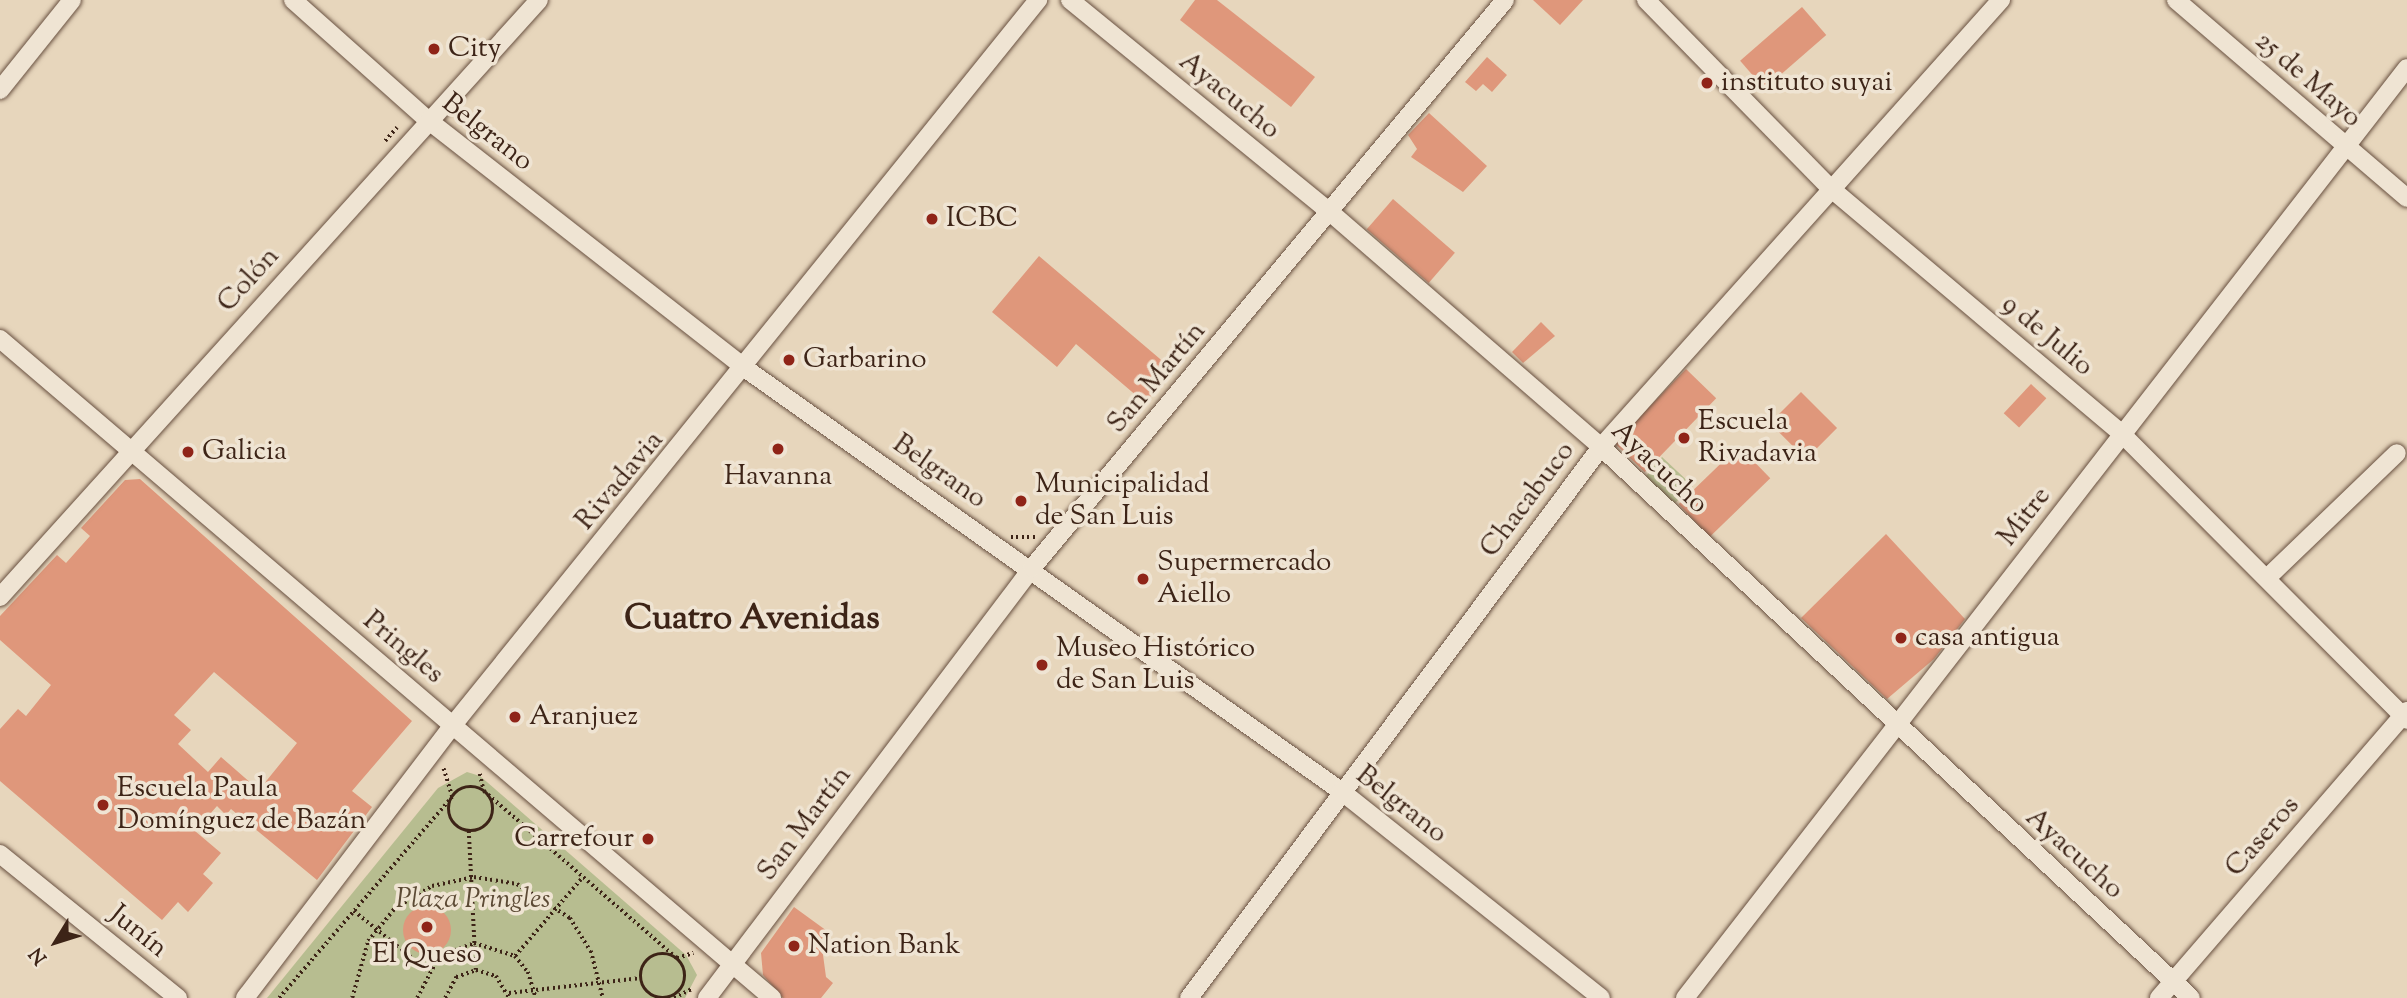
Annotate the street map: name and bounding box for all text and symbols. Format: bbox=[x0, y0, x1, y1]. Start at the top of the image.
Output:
street label: 25 de Mayo bbox=[2248, 25, 2368, 135]
place label: City bbox=[448, 32, 502, 66]
marker: City bbox=[426, 41, 442, 57]
street label: Ayacucho bbox=[1172, 45, 1286, 147]
place label: instituto suyai bbox=[1721, 66, 1892, 100]
marker: instituto suyai bbox=[1699, 75, 1715, 91]
street label: Belgrano bbox=[435, 87, 539, 179]
place label: ICBC bbox=[946, 202, 1018, 236]
marker: ICBC bbox=[924, 211, 940, 227]
street label: Colón bbox=[211, 240, 287, 320]
street label: 9 de Julio bbox=[1994, 288, 2100, 384]
street label: San Martín bbox=[1101, 316, 1213, 440]
place label: Garbarino bbox=[803, 343, 927, 377]
marker: Garbarino bbox=[781, 352, 797, 368]
place label: Escuela Rivadavia bbox=[1698, 405, 1817, 471]
street label: Ayacucho bbox=[1603, 415, 1715, 521]
street label: Rivadavia bbox=[569, 425, 671, 537]
street label: Belgrano bbox=[886, 428, 992, 516]
marker: Escuela Rivadavia bbox=[1676, 430, 1692, 446]
place label: Galicia bbox=[202, 435, 287, 469]
street label: Chacabuco bbox=[1474, 435, 1582, 565]
marker: Havanna bbox=[770, 441, 786, 457]
marker: Galicia bbox=[180, 444, 196, 460]
place label: Havanna bbox=[724, 460, 832, 494]
place label: Municipalidad de San Luis bbox=[1035, 468, 1209, 534]
street label: Mitre bbox=[1991, 480, 2059, 554]
marker: Municipalidad de San Luis bbox=[1013, 493, 1029, 509]
place label: Supermercado Aiello bbox=[1157, 546, 1331, 612]
marker: Supermercado Aiello bbox=[1135, 571, 1151, 587]
district label: Cuatro Avenidas bbox=[624, 599, 880, 641]
street label: Pringles bbox=[356, 604, 450, 692]
place label: casa antigua bbox=[1915, 621, 2060, 655]
marker: casa antigua bbox=[1893, 630, 1909, 646]
place label: Museo Histórico de San Luis bbox=[1056, 632, 1255, 698]
marker: Museo Histórico de San Luis bbox=[1034, 657, 1050, 673]
place label: Aranjuez bbox=[529, 700, 638, 734]
marker: Aranjuez bbox=[507, 709, 523, 725]
street label: Belgrano bbox=[1349, 759, 1453, 851]
street label: San Martín bbox=[751, 760, 859, 888]
place label: Escuela Paula Domínguez de Bazán bbox=[117, 772, 366, 838]
street label: Caseros bbox=[2219, 790, 2307, 884]
marker: Escuela Paula Domínguez de Bazán bbox=[95, 797, 111, 813]
street label: Ayacucho bbox=[2018, 801, 2130, 907]
place label: Carrefour bbox=[514, 822, 634, 856]
marker: Carrefour bbox=[640, 831, 656, 847]
park label: Plaza Pringles bbox=[396, 883, 550, 917]
street label: Junín bbox=[102, 898, 174, 966]
north arrow bbox=[21, 907, 91, 977]
marker: El Queso bbox=[419, 919, 435, 935]
place label: Nation Bank bbox=[808, 929, 960, 963]
place label: El Queso bbox=[372, 938, 482, 972]
marker: Nation Bank bbox=[786, 938, 802, 954]
text: N bbox=[24, 941, 54, 970]

